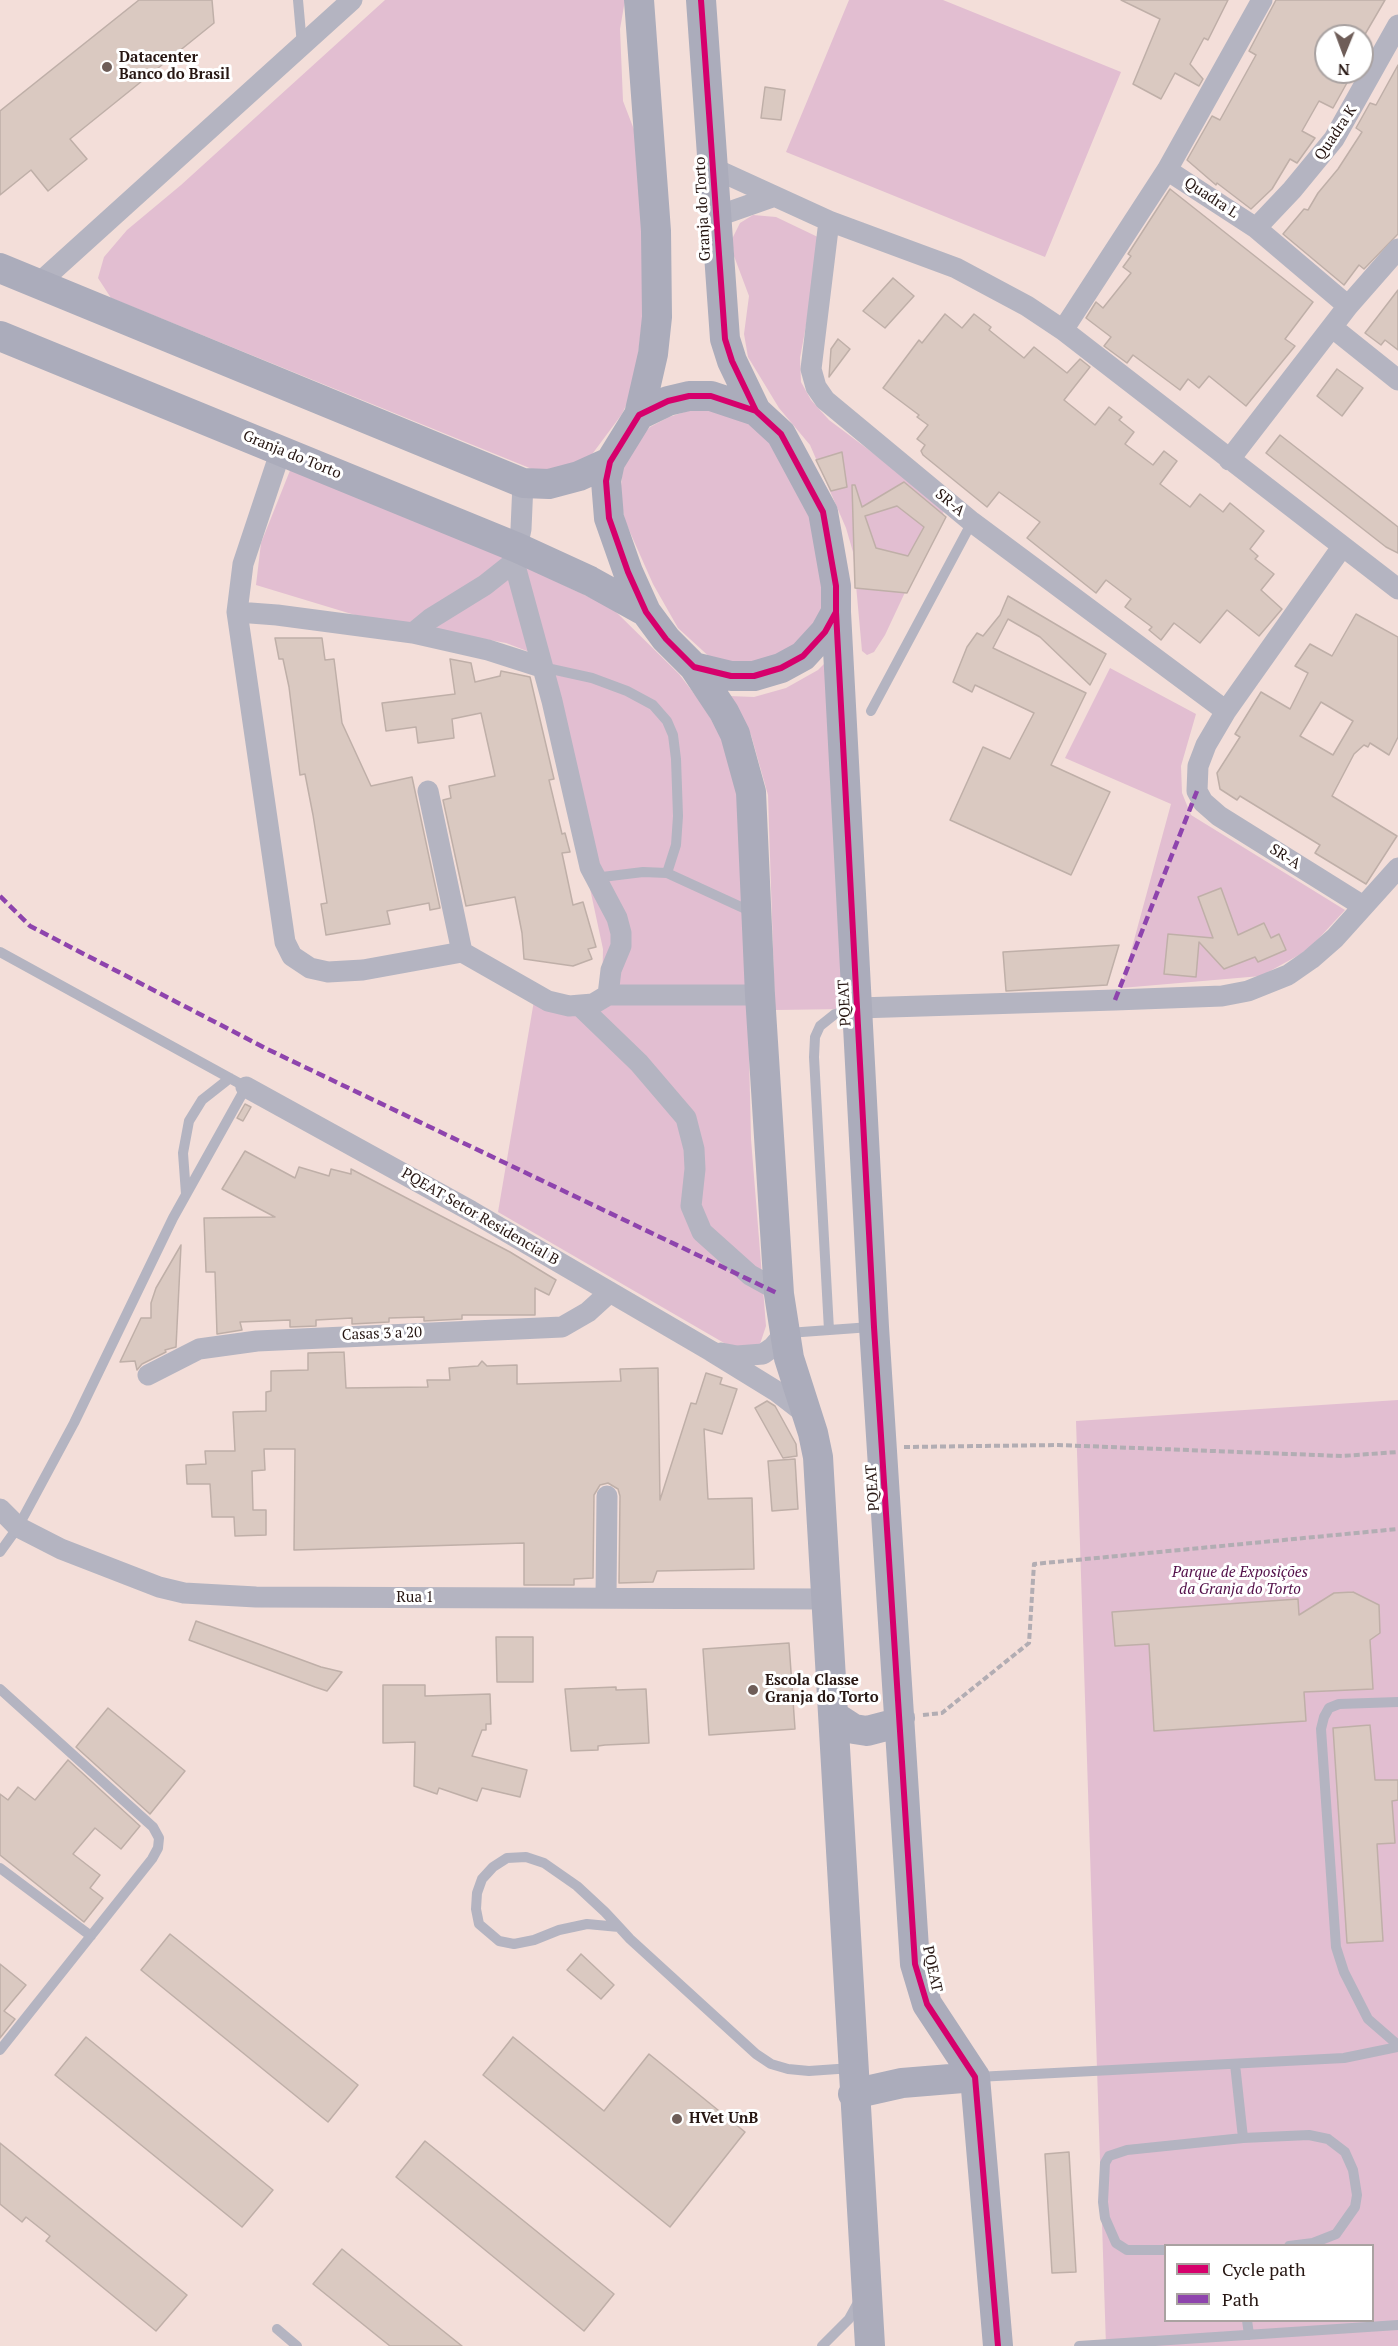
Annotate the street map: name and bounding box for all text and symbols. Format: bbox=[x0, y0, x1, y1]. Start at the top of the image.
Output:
north arrow bbox=[1314, 24, 1374, 84]
place label: Datacenter Banco do Brasil bbox=[119, 49, 230, 84]
text: N bbox=[1337, 59, 1350, 81]
marker: Datacenter Banco do Brasil bbox=[100, 60, 114, 74]
street label: Quadra K bbox=[1311, 102, 1361, 164]
street label: Granja do Torto bbox=[691, 156, 715, 262]
street label: Quadra L bbox=[1181, 174, 1241, 222]
street label: Granja do Torto bbox=[240, 427, 344, 483]
street label: SR-A bbox=[932, 485, 968, 521]
street label: SR-A bbox=[1266, 841, 1304, 873]
street label: PQEAT bbox=[835, 979, 855, 1027]
street label: PQEAT Setor Residencial B bbox=[398, 1165, 562, 1269]
street label: Casas 3 a 20 bbox=[342, 1324, 422, 1344]
street label: PQEAT bbox=[862, 1464, 884, 1512]
park label: Parque de Exposições da Granja do Torto bbox=[1172, 1564, 1308, 1599]
street label: Rua 1 bbox=[396, 1589, 434, 1607]
place label: Escola Classe Granja do Torto bbox=[765, 1672, 879, 1707]
marker: Escola Classe Granja do Torto bbox=[746, 1683, 760, 1697]
street label: PQEAT bbox=[918, 1944, 946, 1994]
place label: HVet UnB bbox=[689, 2110, 758, 2128]
marker: HVet UnB bbox=[670, 2112, 684, 2126]
legend bbox=[1164, 2244, 1374, 2322]
text: Cycle path bbox=[1222, 2257, 1306, 2281]
text: Path bbox=[1222, 2287, 1259, 2311]

